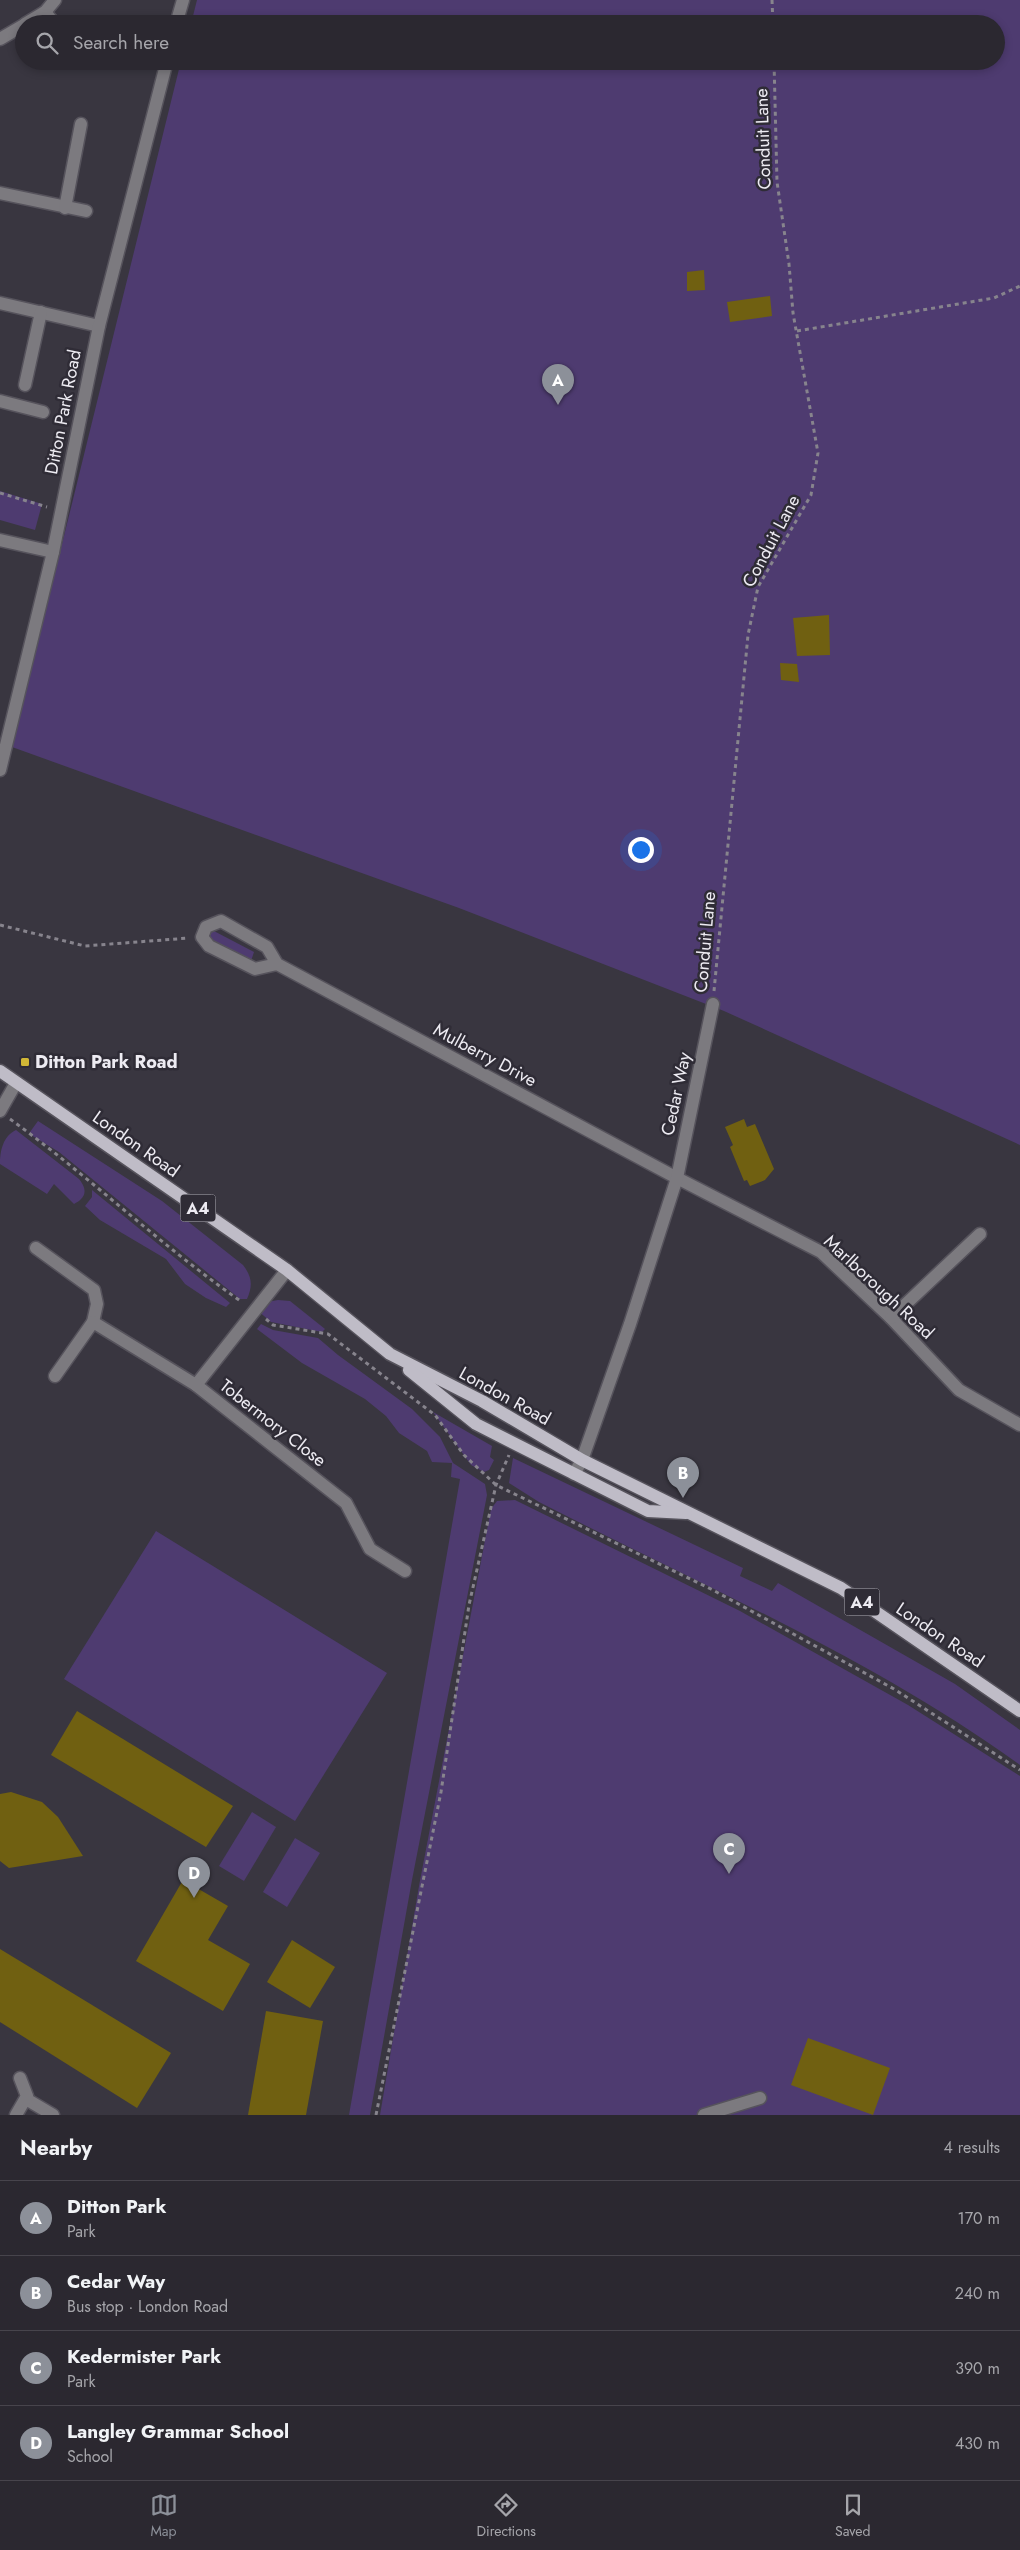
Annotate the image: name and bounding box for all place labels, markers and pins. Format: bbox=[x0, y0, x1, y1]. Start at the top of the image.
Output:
pin: A bbox=[542, 364, 574, 405]
place label: Ditton Park Road bbox=[35, 1049, 178, 1075]
marker: Ditton Park Road bbox=[19, 1056, 31, 1068]
pin: B bbox=[667, 1457, 699, 1498]
pin: C bbox=[713, 1833, 745, 1874]
pin: D bbox=[178, 1857, 210, 1898]

